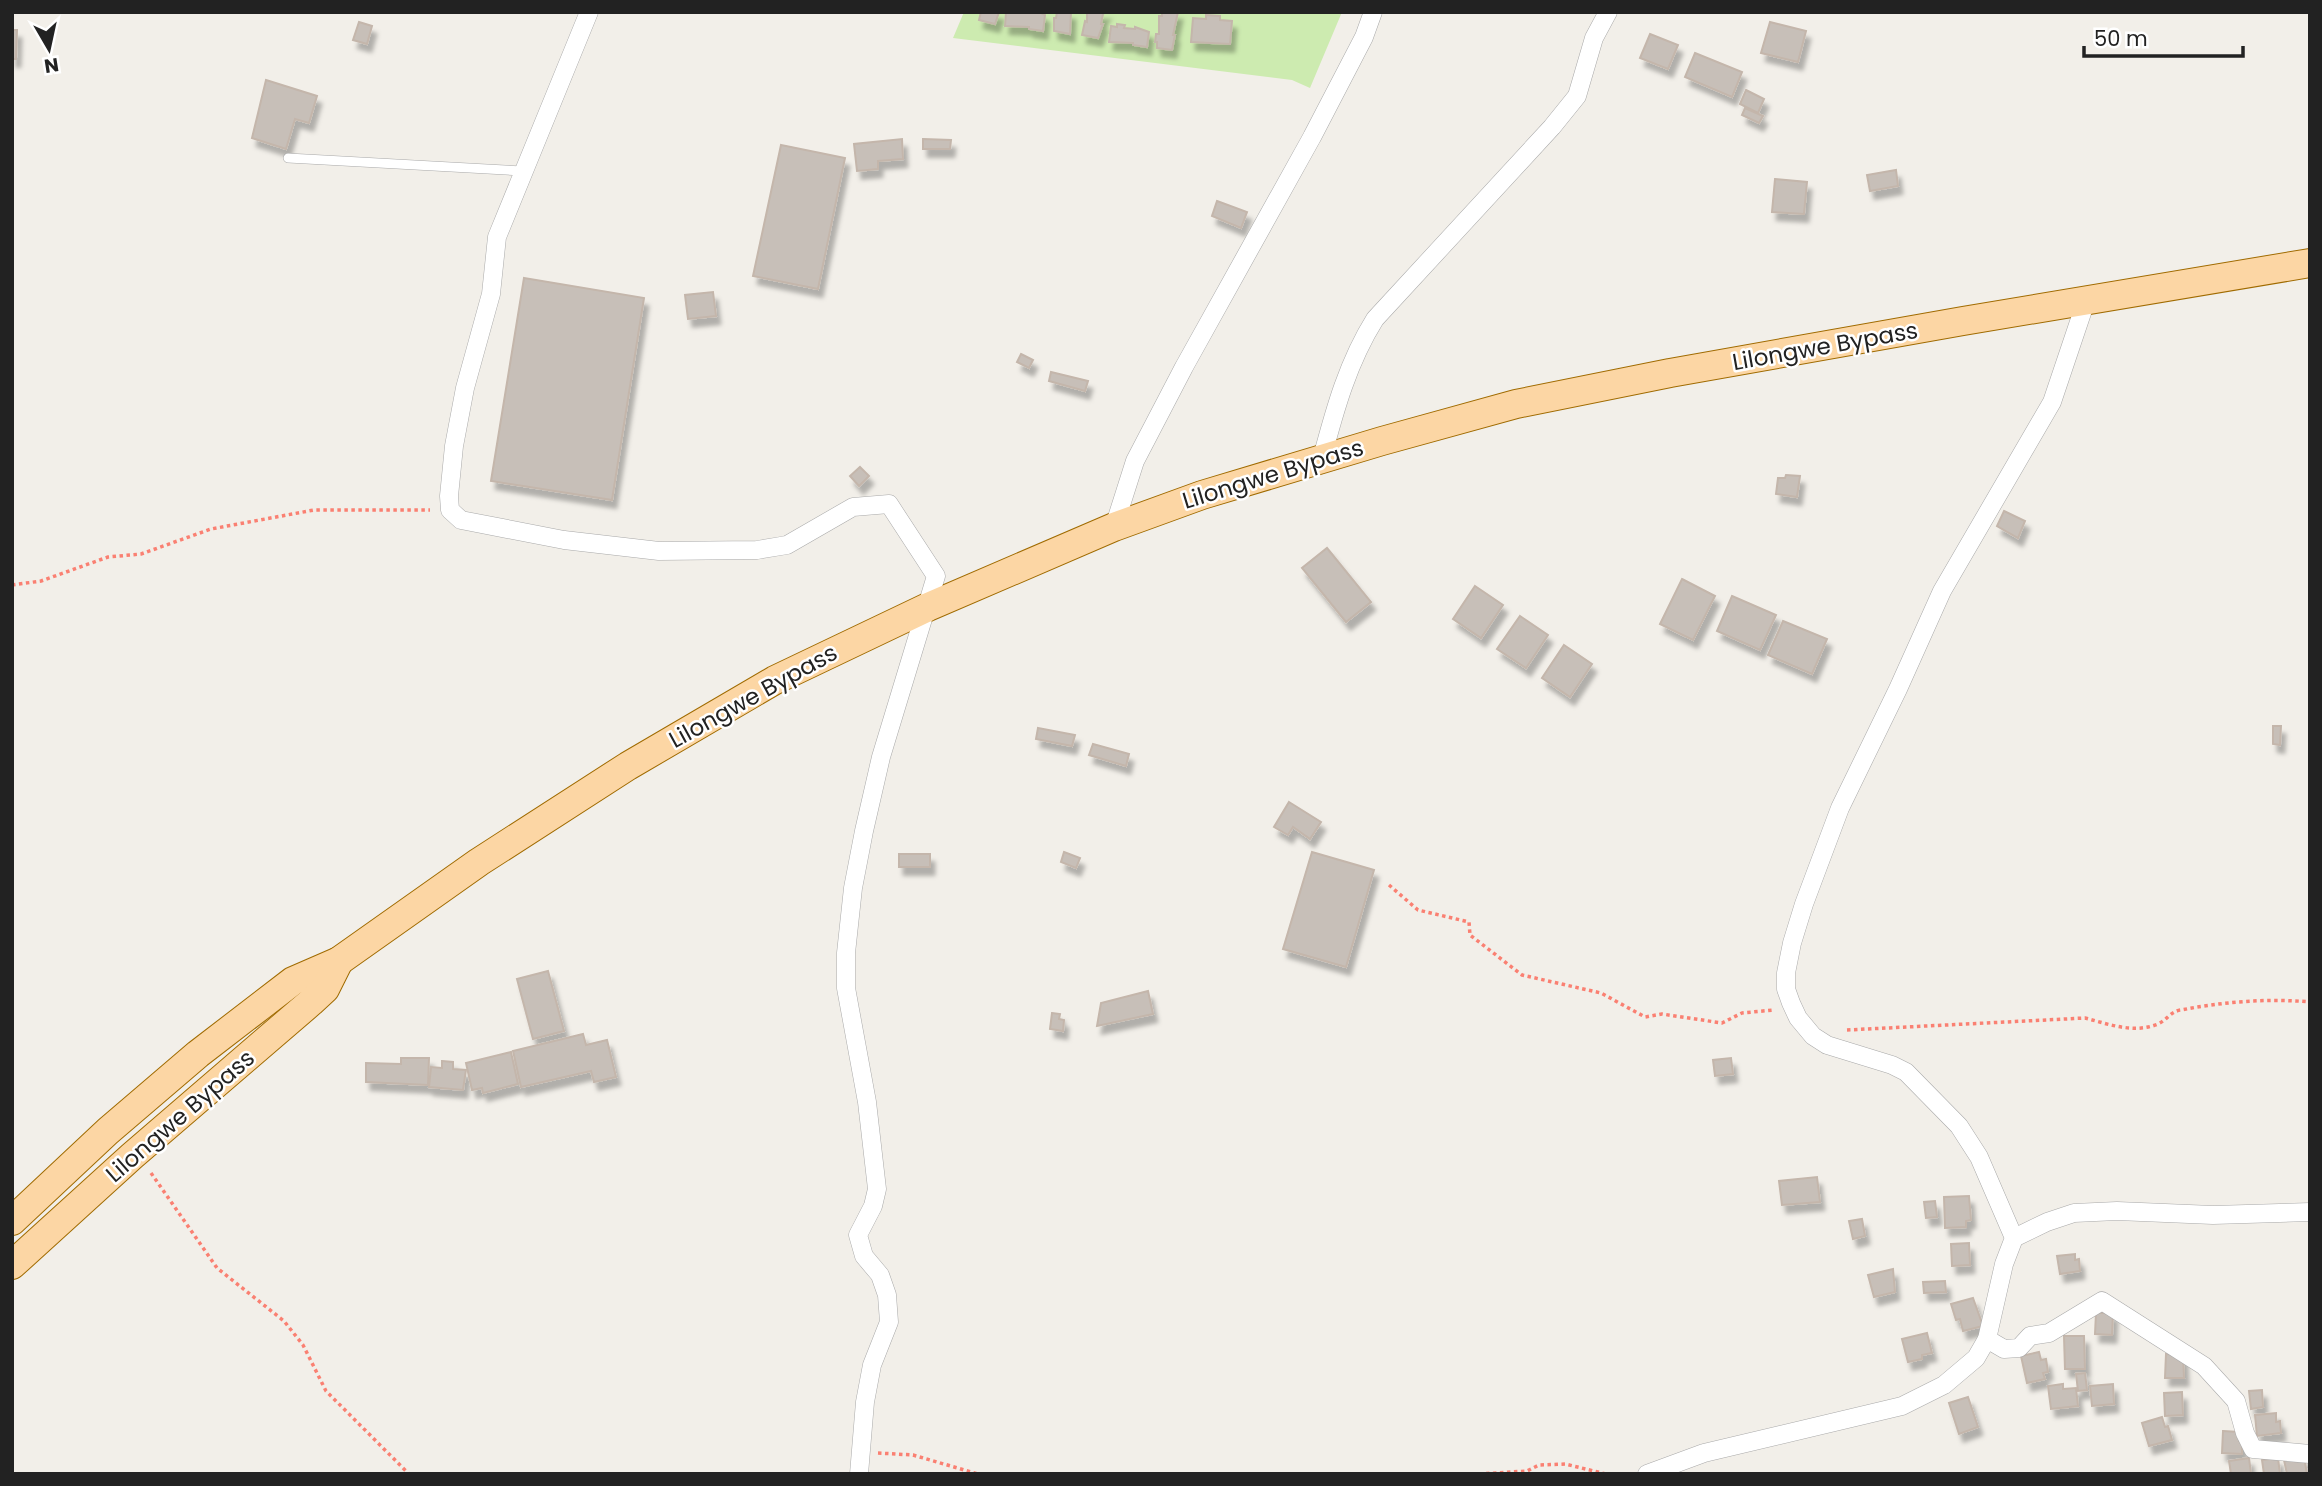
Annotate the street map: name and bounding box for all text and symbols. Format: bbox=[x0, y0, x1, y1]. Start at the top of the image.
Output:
north arrow bbox=[14, 14, 84, 84]
scale bar bbox=[2084, 14, 2243, 58]
text: 50 m bbox=[2094, 24, 2148, 53]
text: N bbox=[42, 51, 61, 80]
street label: Lilongwe Bypass bbox=[1730, 314, 1920, 378]
street label: Lilongwe Bypass bbox=[1179, 431, 1367, 517]
street label: Lilongwe Bypass bbox=[663, 637, 843, 755]
street label: Lilongwe Bypass bbox=[99, 1042, 261, 1190]

